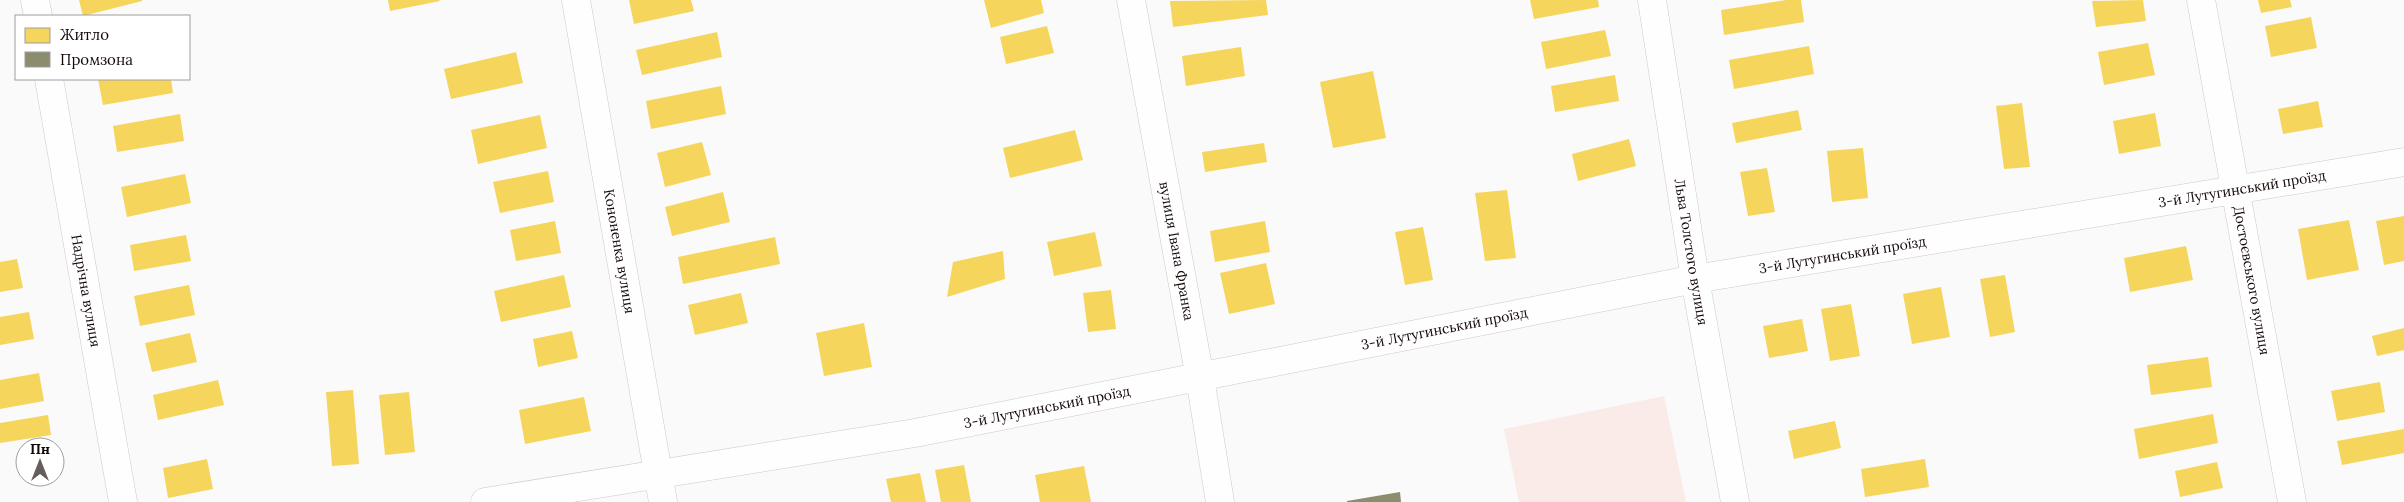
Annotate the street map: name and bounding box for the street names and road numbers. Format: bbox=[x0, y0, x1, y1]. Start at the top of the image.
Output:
street label: 3-й Лутугинський проїзд bbox=[2157, 166, 2327, 211]
street label: Льва Толстого вулиця bbox=[1671, 177, 1712, 327]
street label: вулиця Івана Франка bbox=[1155, 180, 1198, 322]
street label: Кононенка вулиця bbox=[600, 188, 639, 315]
street label: Достоєвського вулиця bbox=[2229, 204, 2274, 357]
street label: 3-й Лутугинський проїзд bbox=[1757, 232, 1927, 277]
street label: Надрічна вулиця bbox=[67, 233, 105, 349]
street label: 3-й Лутугинський проїзд bbox=[1360, 303, 1529, 354]
street label: 3-й Лутугинський проїзд bbox=[962, 382, 1132, 432]

